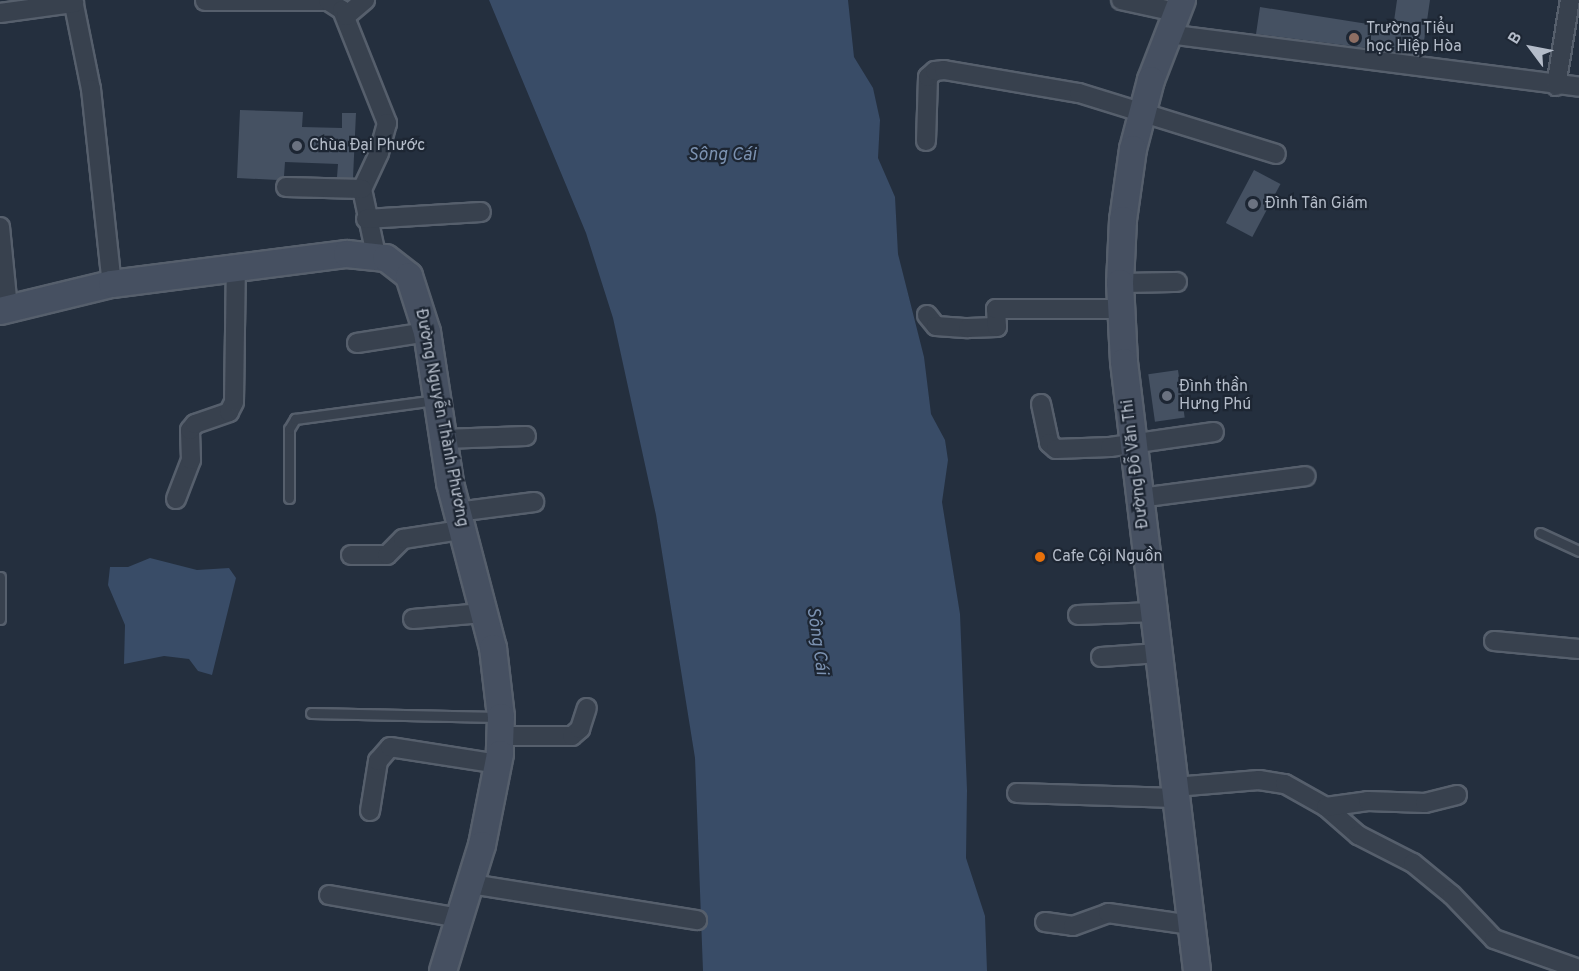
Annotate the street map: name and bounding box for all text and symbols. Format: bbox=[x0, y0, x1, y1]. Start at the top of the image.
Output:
north arrow bbox=[1501, 18, 1561, 78]
place label: Trường Tiểu học Hiệp Hòa bbox=[1366, 19, 1462, 57]
text: B bbox=[1504, 28, 1527, 48]
marker: Trường Tiểu học Hiệp Hòa bbox=[1347, 31, 1361, 45]
place label: Chùa Đại Phước bbox=[309, 136, 425, 156]
marker: Chùa Đại Phước bbox=[290, 139, 304, 153]
water label: Sông Cái bbox=[688, 145, 756, 167]
place label: Đình Tân Giám bbox=[1265, 194, 1369, 214]
marker: Đình Tân Giám bbox=[1246, 197, 1260, 211]
street label: Đường Nguyễn Thành Phương bbox=[410, 307, 472, 529]
place label: Đình thần Hưng Phú bbox=[1179, 377, 1251, 415]
marker: Đình thần Hưng Phú bbox=[1160, 389, 1174, 403]
street label: Đường Đỗ Văn Thi bbox=[1118, 398, 1154, 530]
place label: Cafe Cội Nguồn bbox=[1052, 547, 1163, 567]
marker: Cafe Cội Nguồn bbox=[1033, 550, 1047, 564]
water label: Sông Cái bbox=[801, 606, 831, 676]

